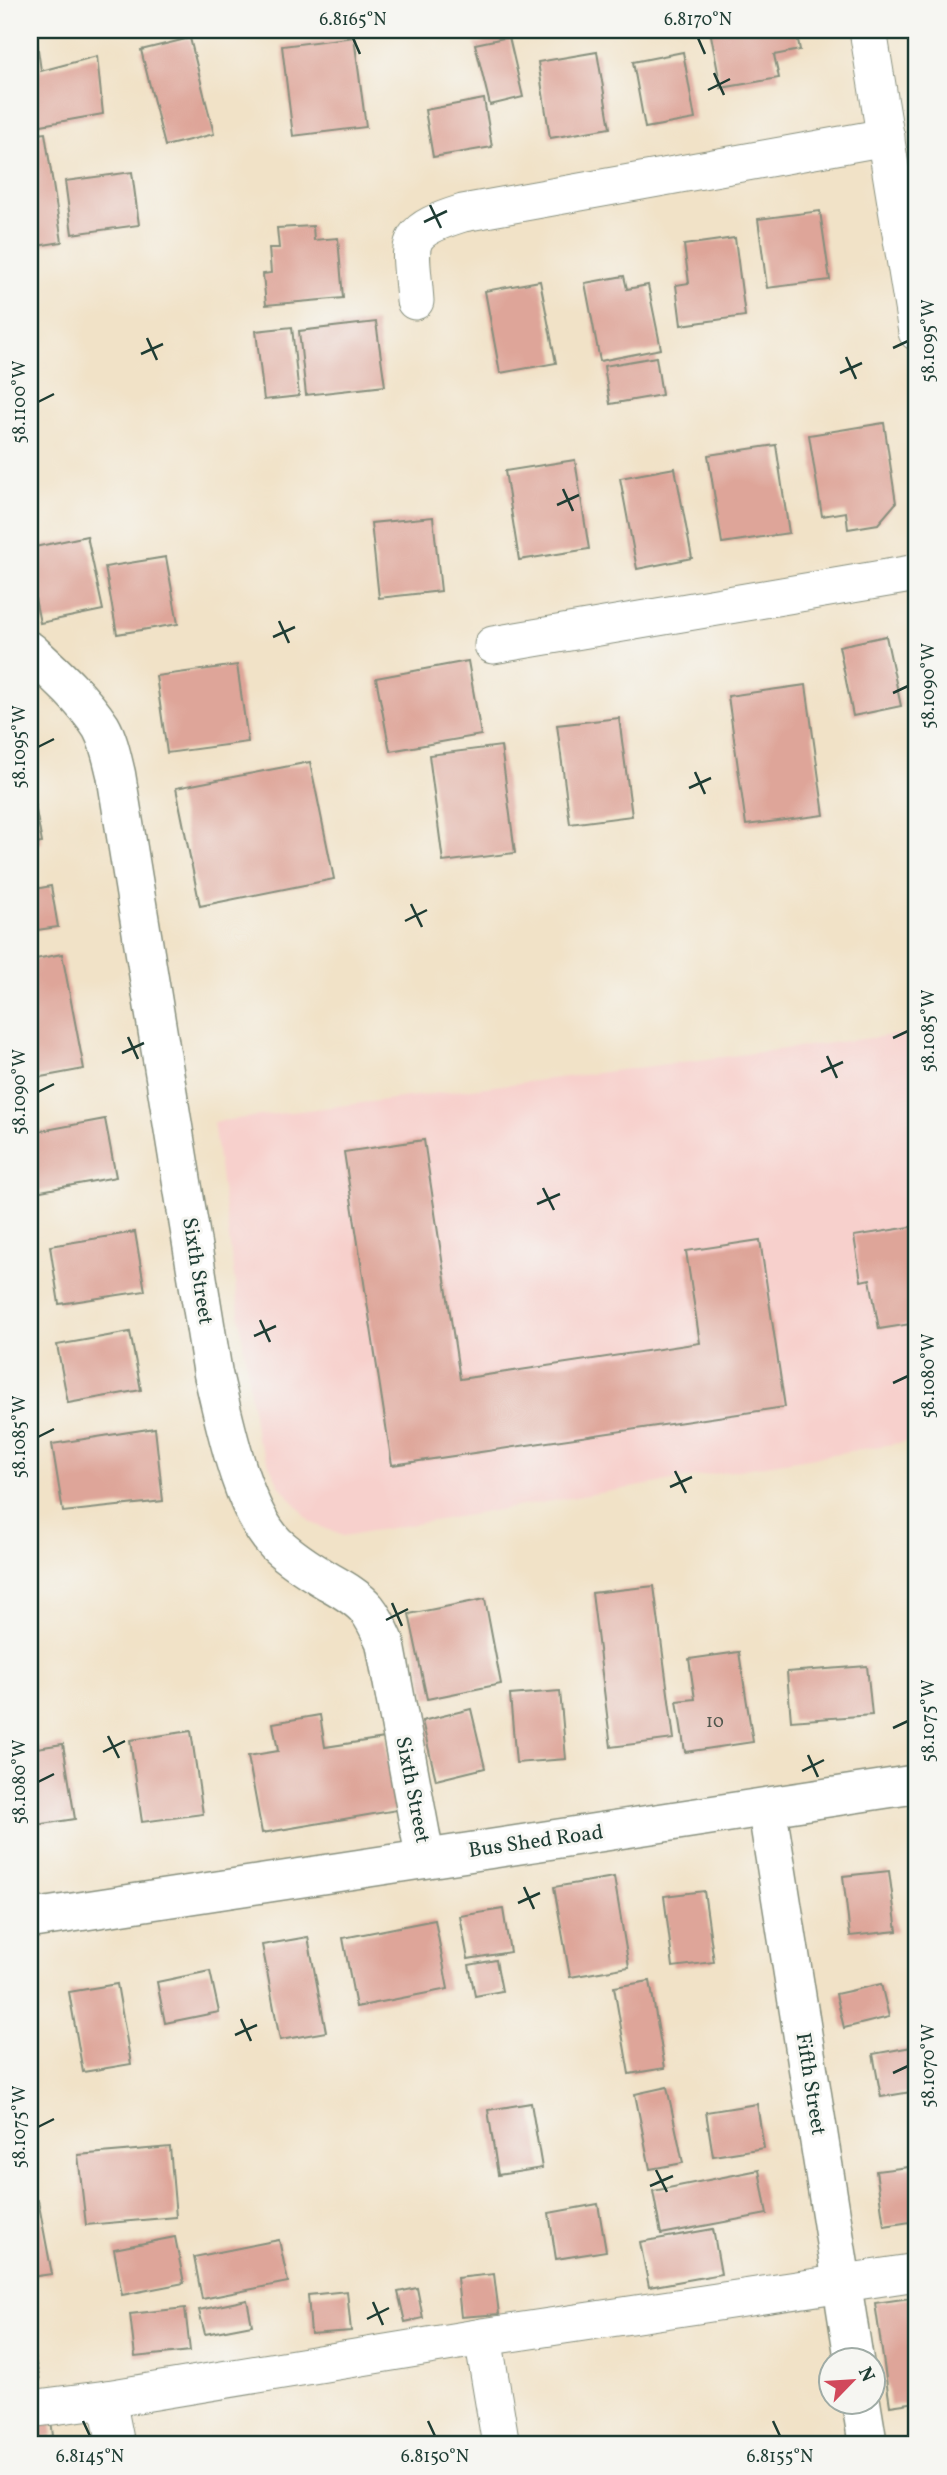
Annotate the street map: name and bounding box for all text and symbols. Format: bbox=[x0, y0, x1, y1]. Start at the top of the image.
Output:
text: 6.8165°N bbox=[319, 8, 387, 33]
text: 6.8170°N bbox=[664, 8, 732, 33]
text: 58.1095°W bbox=[917, 299, 942, 383]
text: 58.1100°W bbox=[8, 360, 33, 444]
text: 58.1090°W bbox=[917, 643, 942, 729]
text: 58.1095°W bbox=[8, 705, 33, 789]
text: 58.1085°W bbox=[917, 989, 942, 1073]
text: 58.1090°W bbox=[8, 1049, 33, 1135]
street label: Sixth Street bbox=[174, 1215, 220, 1327]
text: 58.1080°W bbox=[917, 1333, 942, 1419]
text: 58.1085°W bbox=[8, 1395, 33, 1479]
text: 58.1075°W bbox=[917, 1680, 942, 1762]
house number: 10 bbox=[706, 1710, 724, 1735]
street label: Sixth Street bbox=[387, 1734, 437, 1846]
text: 58.1080°W bbox=[8, 1739, 33, 1825]
street label: Bus Shed Road bbox=[467, 1818, 605, 1866]
text: 58.1070°W bbox=[917, 2024, 942, 2108]
street label: Fifth Street bbox=[788, 2031, 832, 2137]
text: 58.1075°W bbox=[8, 2086, 33, 2168]
north arrow bbox=[818, 2346, 888, 2416]
text: N bbox=[851, 2363, 880, 2387]
text: 6.8145°N bbox=[56, 2445, 124, 2470]
text: 6.8150°N bbox=[401, 2445, 469, 2470]
text: 6.8155°N bbox=[747, 2445, 813, 2470]

